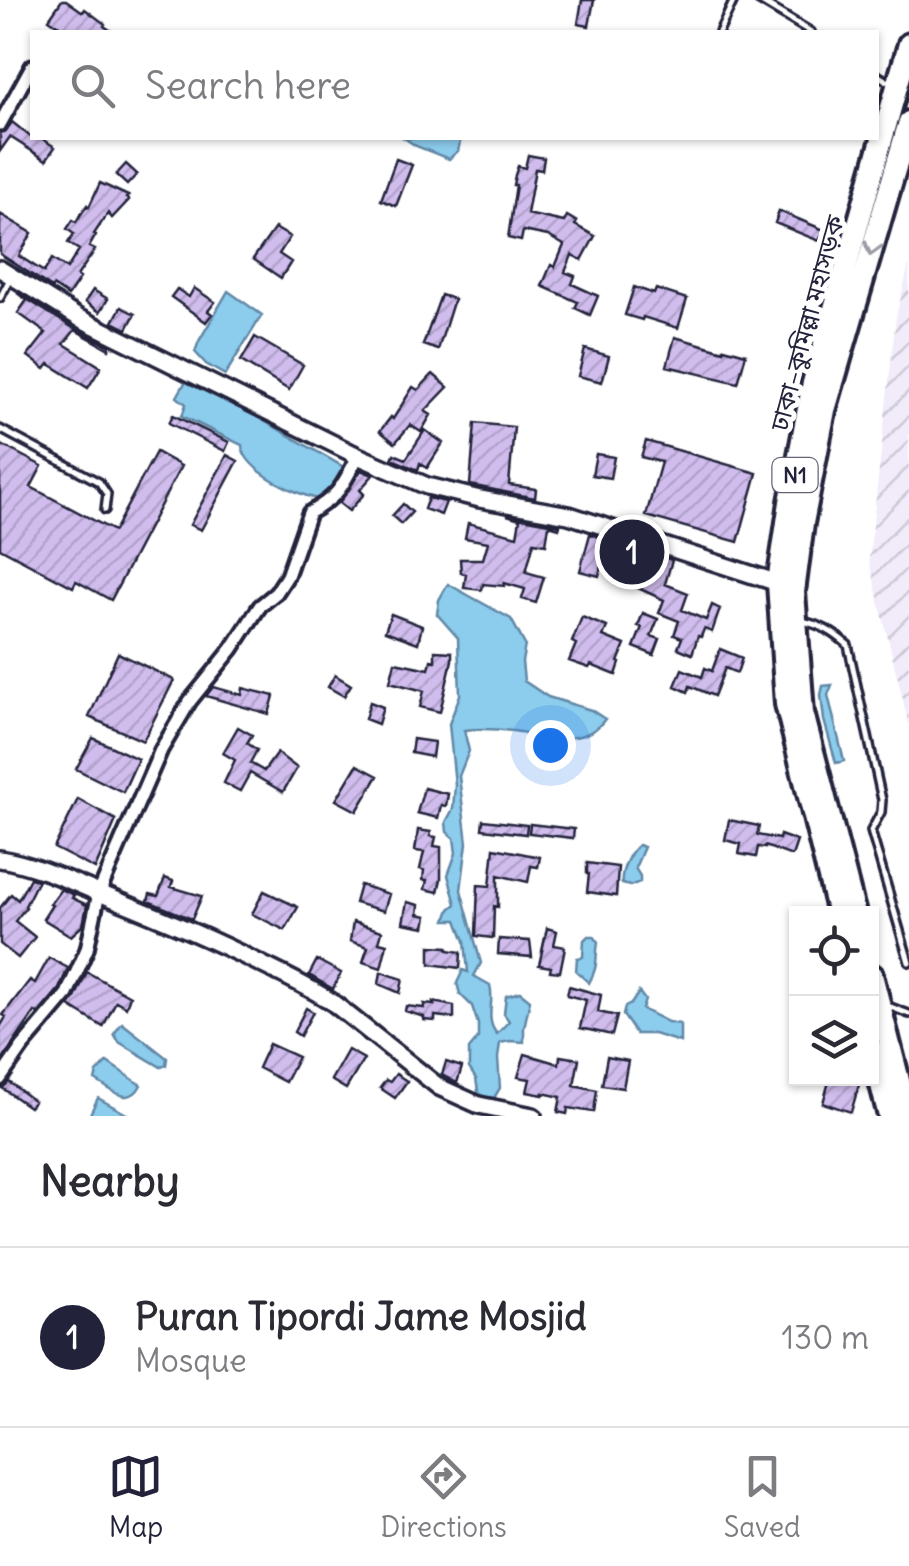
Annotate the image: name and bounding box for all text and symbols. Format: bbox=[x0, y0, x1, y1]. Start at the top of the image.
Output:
search box bbox=[30, 30, 879, 140]
icon: search bbox=[65, 58, 120, 113]
text: Search here bbox=[145, 62, 351, 109]
street label: ঢাকা–কুমিল্লা মহাসড়ক bbox=[763, 211, 851, 435]
one-way arrow bbox=[863, 240, 884, 257]
road number: N1 bbox=[772, 458, 818, 492]
pin: 1 bbox=[600, 514, 664, 590]
your location bbox=[525, 720, 576, 771]
map controls bbox=[789, 906, 879, 1086]
button: locate bbox=[789, 906, 879, 996]
button: layers bbox=[789, 996, 879, 1086]
text: Nearby bbox=[40, 1155, 179, 1207]
text: Puran Tipordi Jame Mosjid bbox=[135, 1293, 587, 1340]
text: 1 bbox=[66, 1317, 79, 1358]
text: 130 m bbox=[781, 1317, 869, 1358]
text: Mosque bbox=[135, 1340, 247, 1381]
tab: Map bbox=[108, 1449, 163, 1545]
tab: Directions bbox=[380, 1449, 507, 1545]
tab: Saved bbox=[724, 1449, 801, 1545]

